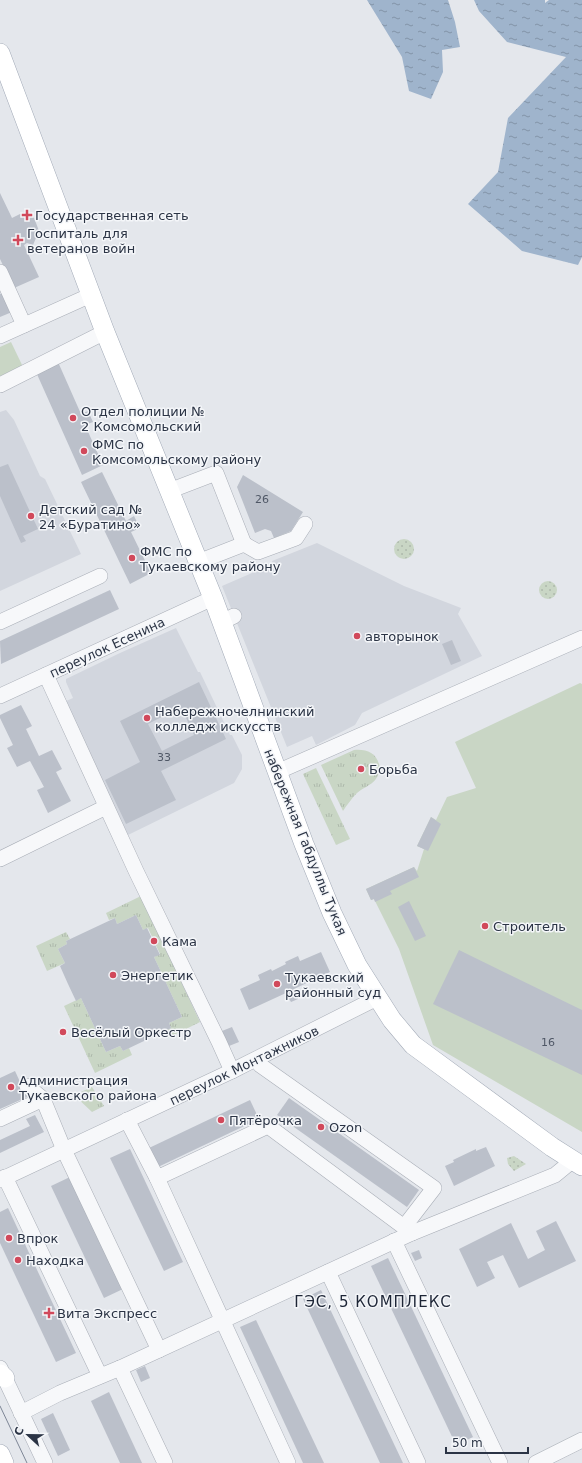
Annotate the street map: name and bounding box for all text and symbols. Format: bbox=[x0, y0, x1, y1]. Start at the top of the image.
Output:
place label: Государственная сеть bbox=[35, 208, 189, 223]
marker: Государственная сеть bbox=[22, 210, 32, 220]
place label: Госпиталь для ветеранов войн bbox=[27, 226, 135, 256]
marker: Госпиталь для ветеранов войн bbox=[12, 234, 24, 246]
place label: Отдел полиции № 2 Комсомольский bbox=[81, 404, 205, 434]
marker: Отдел полиции № 2 Комсомольский bbox=[68, 413, 78, 423]
place label: ФМС по Комсомольскому району bbox=[92, 437, 262, 467]
marker: ФМС по Комсомольскому району bbox=[79, 446, 89, 456]
house number: 26 bbox=[255, 493, 269, 506]
place label: Детский сад № 24 «Буратино» bbox=[39, 502, 143, 532]
marker: Детский сад № 24 «Буратино» bbox=[26, 511, 36, 521]
place label: ФМС по Тукаевскому району bbox=[139, 544, 281, 574]
marker: ФМС по Тукаевскому району bbox=[127, 553, 137, 563]
street label: переулок Есенина bbox=[47, 614, 167, 681]
place label: авторынок bbox=[365, 629, 439, 644]
marker: авторынок bbox=[352, 631, 362, 641]
place label: Набережночелнинский колледж искусств bbox=[155, 704, 315, 734]
marker: Набережночелнинский колледж искусств bbox=[142, 713, 152, 723]
street label: набережная Габдуллы Тукая bbox=[261, 747, 350, 938]
house number: 33 bbox=[157, 751, 171, 764]
place label: Борьба bbox=[369, 762, 418, 777]
marker: Борьба bbox=[356, 764, 366, 774]
place label: Строитель bbox=[493, 919, 566, 934]
marker: Строитель bbox=[480, 921, 490, 931]
place label: Кама bbox=[162, 934, 197, 949]
marker: Кама bbox=[149, 936, 159, 946]
place label: Энергетик bbox=[121, 968, 194, 983]
marker: Энергетик bbox=[108, 970, 118, 980]
place label: Тукаевский районный суд bbox=[284, 970, 381, 1000]
marker: Тукаевский районный суд bbox=[272, 979, 282, 989]
street label: переулок Монтажников bbox=[167, 1023, 321, 1108]
place label: Весёлый Оркестр bbox=[71, 1025, 192, 1040]
marker: Весёлый Оркестр bbox=[58, 1027, 68, 1037]
house number: 16 bbox=[541, 1036, 555, 1049]
place label: Администрация Тукаевского района bbox=[18, 1073, 157, 1103]
marker: Администрация Тукаевского района bbox=[6, 1082, 16, 1092]
place label: Пятёрочка bbox=[229, 1113, 302, 1128]
marker: Пятёрочка bbox=[216, 1115, 226, 1125]
place label: Ozon bbox=[329, 1120, 362, 1135]
marker: Ozon bbox=[316, 1122, 326, 1132]
place label: Впрок bbox=[17, 1231, 59, 1246]
marker: Впрок bbox=[4, 1233, 14, 1243]
place label: Находка bbox=[26, 1253, 84, 1268]
marker: Находка bbox=[13, 1255, 23, 1265]
district label: ГЭС, 5 КОМПЛЕКС bbox=[294, 1293, 452, 1311]
place label: Вита Экспресс bbox=[57, 1306, 157, 1321]
marker: Вита Экспресс bbox=[44, 1308, 54, 1318]
north arrow bbox=[8, 1415, 48, 1455]
text: С bbox=[12, 1425, 27, 1438]
scale bar bbox=[446, 1429, 528, 1455]
text: 50 m bbox=[452, 1436, 483, 1450]

